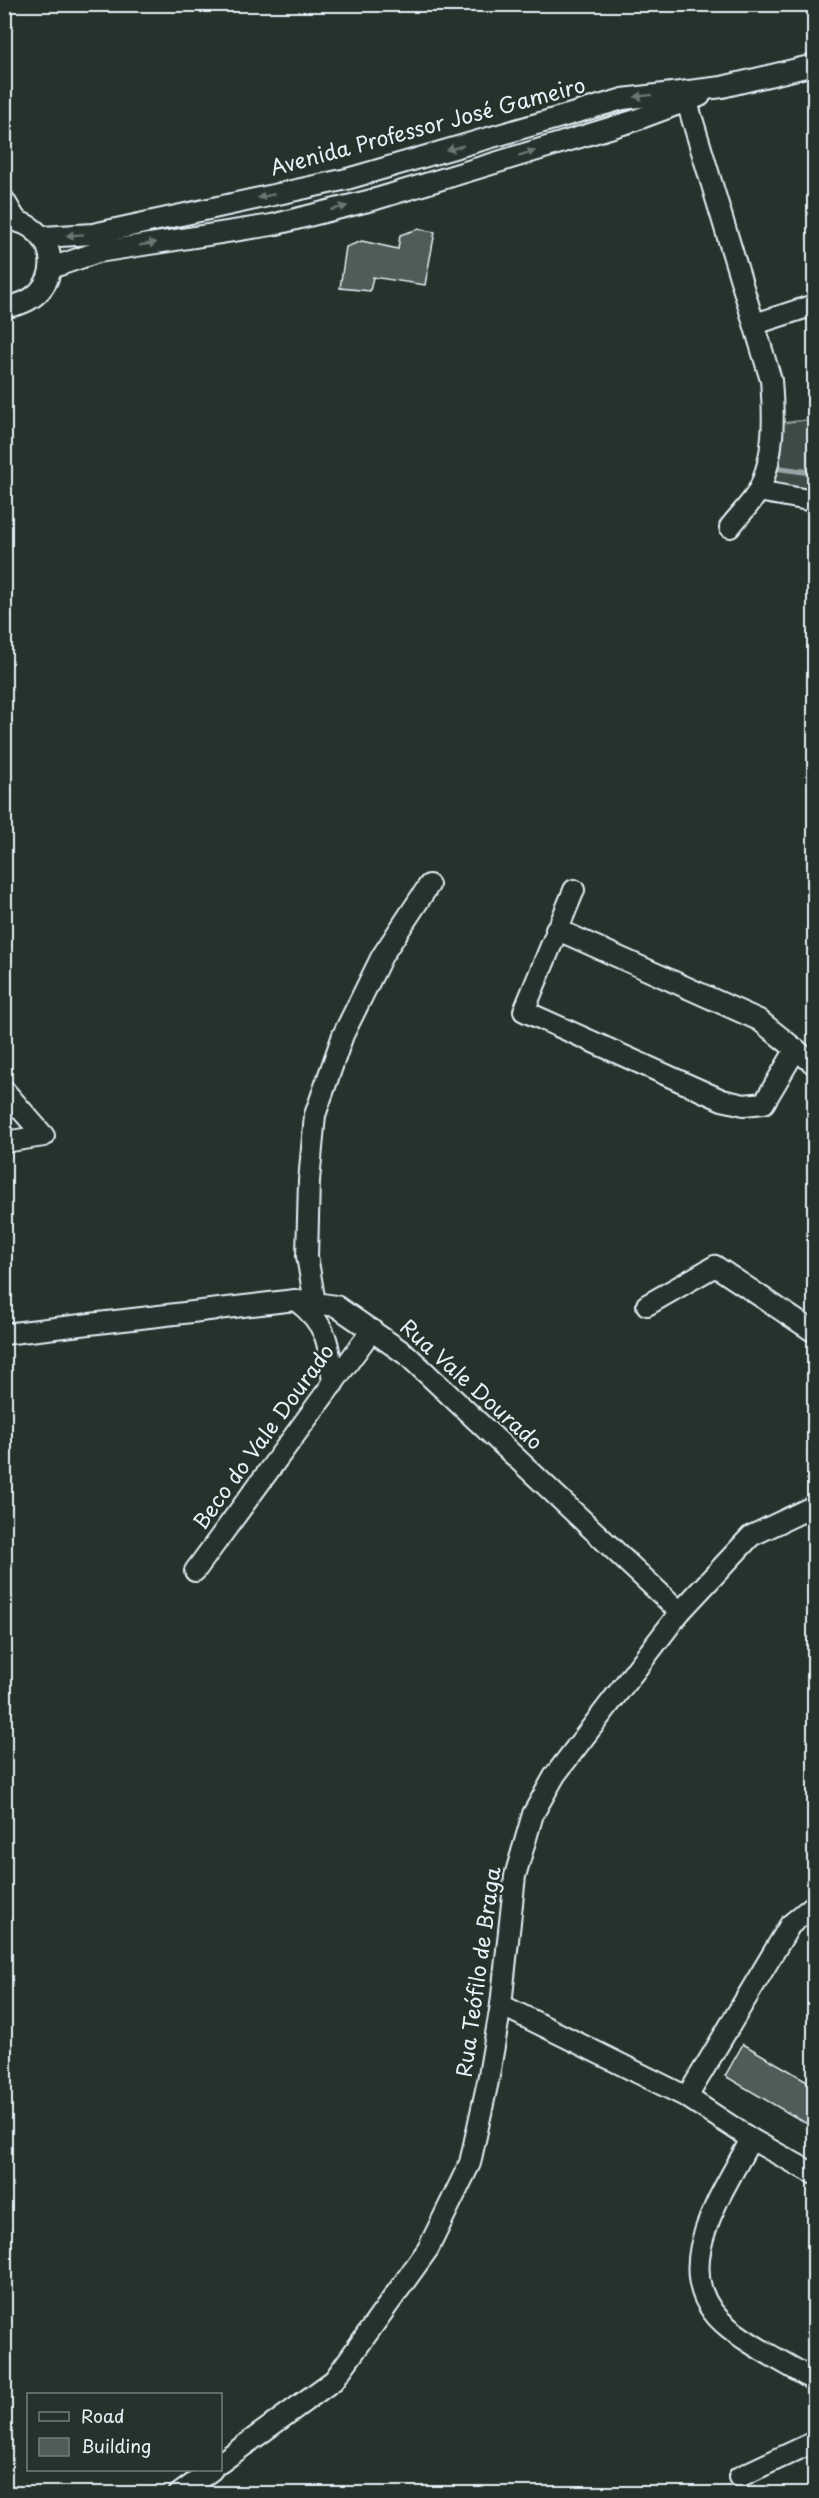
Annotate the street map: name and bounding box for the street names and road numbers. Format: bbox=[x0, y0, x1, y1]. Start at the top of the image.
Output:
street label: Avenida Professor José Gameiro bbox=[266, 68, 589, 183]
street label: Rua Vale Dourado bbox=[394, 1310, 551, 1457]
street label: Beco do Vale Dourado bbox=[184, 1336, 341, 1535]
street label: Rua Teófilo de Braga bbox=[446, 1864, 508, 2079]

